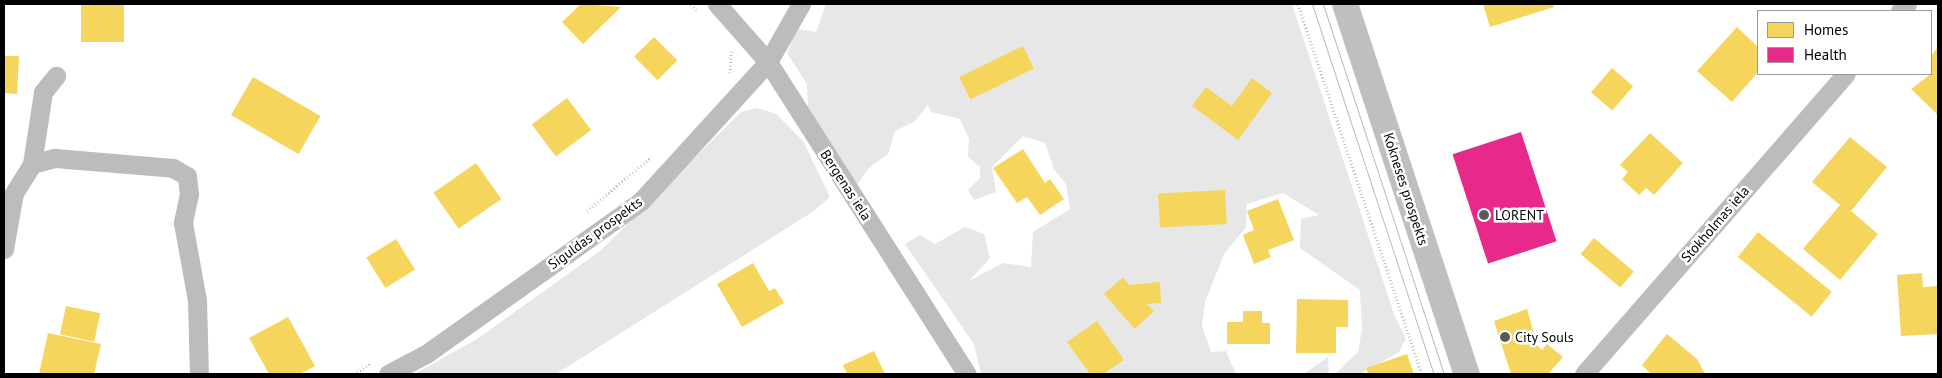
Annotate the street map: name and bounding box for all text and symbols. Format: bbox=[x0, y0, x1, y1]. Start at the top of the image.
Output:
legend bbox=[1757, 10, 1932, 75]
text: Homes bbox=[1804, 20, 1848, 39]
text: Health bbox=[1804, 45, 1847, 64]
street label: Kokneses prospekts bbox=[1380, 131, 1432, 247]
street label: Bergenas iela bbox=[817, 147, 875, 223]
street label: Stokholmas iela bbox=[1677, 183, 1753, 265]
street label: Siguldas prospekts bbox=[545, 193, 645, 273]
place label: LORENT bbox=[1495, 207, 1544, 223]
marker: LORENT bbox=[1477, 208, 1491, 222]
place label: City Souls bbox=[1515, 329, 1574, 345]
marker: City Souls bbox=[1499, 331, 1511, 343]

